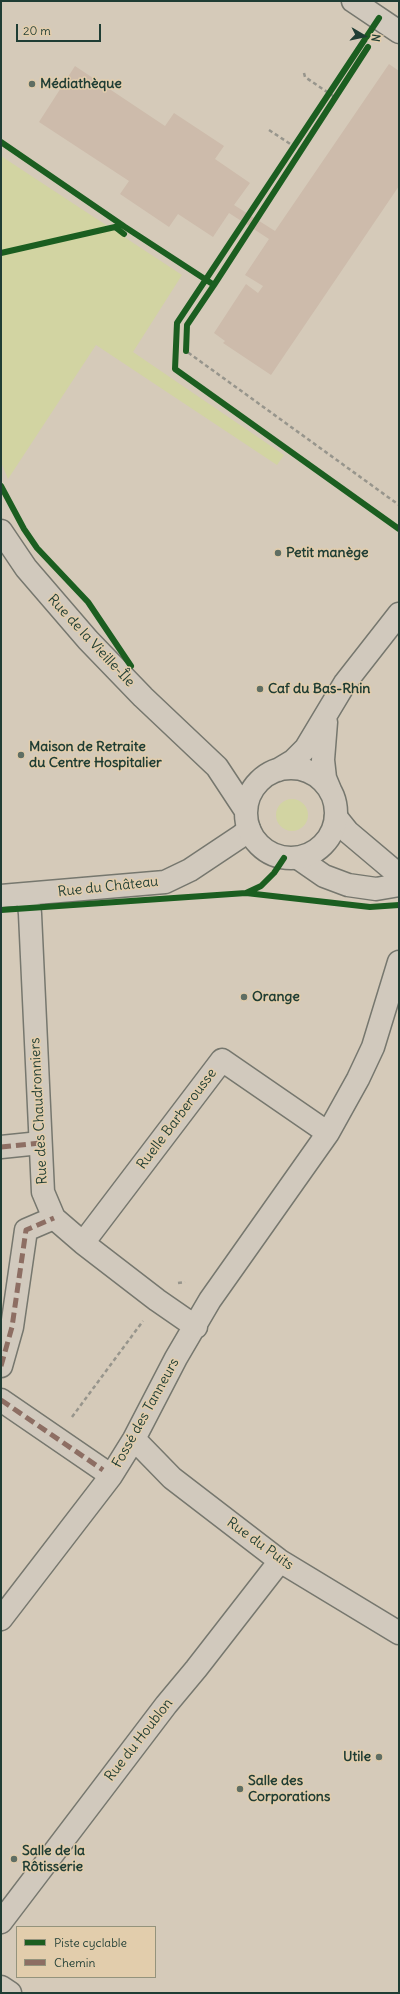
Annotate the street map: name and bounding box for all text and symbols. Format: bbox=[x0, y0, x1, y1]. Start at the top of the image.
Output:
scale bar bbox=[18, 16, 103, 42]
north arrow bbox=[344, 16, 384, 56]
text: 20 m bbox=[23, 23, 51, 38]
text: N bbox=[368, 33, 383, 43]
place label: Médiathèque bbox=[40, 76, 122, 92]
marker: Médiathèque bbox=[27, 79, 37, 89]
place label: Petit manège bbox=[286, 545, 369, 561]
marker: Petit manège bbox=[273, 548, 283, 558]
street label: Rue de la Vieille-Île bbox=[44, 591, 138, 691]
place label: Caf du Bas-Rhin bbox=[268, 681, 370, 697]
marker: Caf du Bas-Rhin bbox=[255, 684, 265, 694]
place label: Maison de Retraite du Centre Hospitalier bbox=[29, 739, 162, 772]
marker: Maison de Retraite du Centre Hospitalier bbox=[16, 750, 26, 760]
street label: Rue du Château bbox=[57, 873, 159, 901]
place label: Orange bbox=[252, 989, 300, 1005]
marker: Orange bbox=[239, 992, 249, 1002]
street label: Rue des Chaudronniers bbox=[27, 1037, 51, 1185]
street label: Ruelle Barberousse bbox=[134, 1065, 220, 1173]
street label: Fossé des Tanneurs bbox=[109, 1355, 183, 1471]
street label: Rue du Puits bbox=[223, 1514, 297, 1574]
street label: Rue du Houblon bbox=[101, 1695, 177, 1785]
place label: Utile bbox=[343, 1749, 371, 1765]
marker: Utile bbox=[374, 1752, 384, 1762]
place label: Salle des Corporations bbox=[248, 1773, 330, 1806]
marker: Salle des Corporations bbox=[235, 1784, 245, 1794]
place label: Salle de la Rôtisserie bbox=[22, 1843, 85, 1876]
marker: Salle de la Rôtisserie bbox=[9, 1854, 19, 1864]
legend bbox=[16, 1926, 156, 1978]
text: Piste cyclable bbox=[54, 1935, 127, 1950]
text: Chemin bbox=[54, 1955, 95, 1970]

